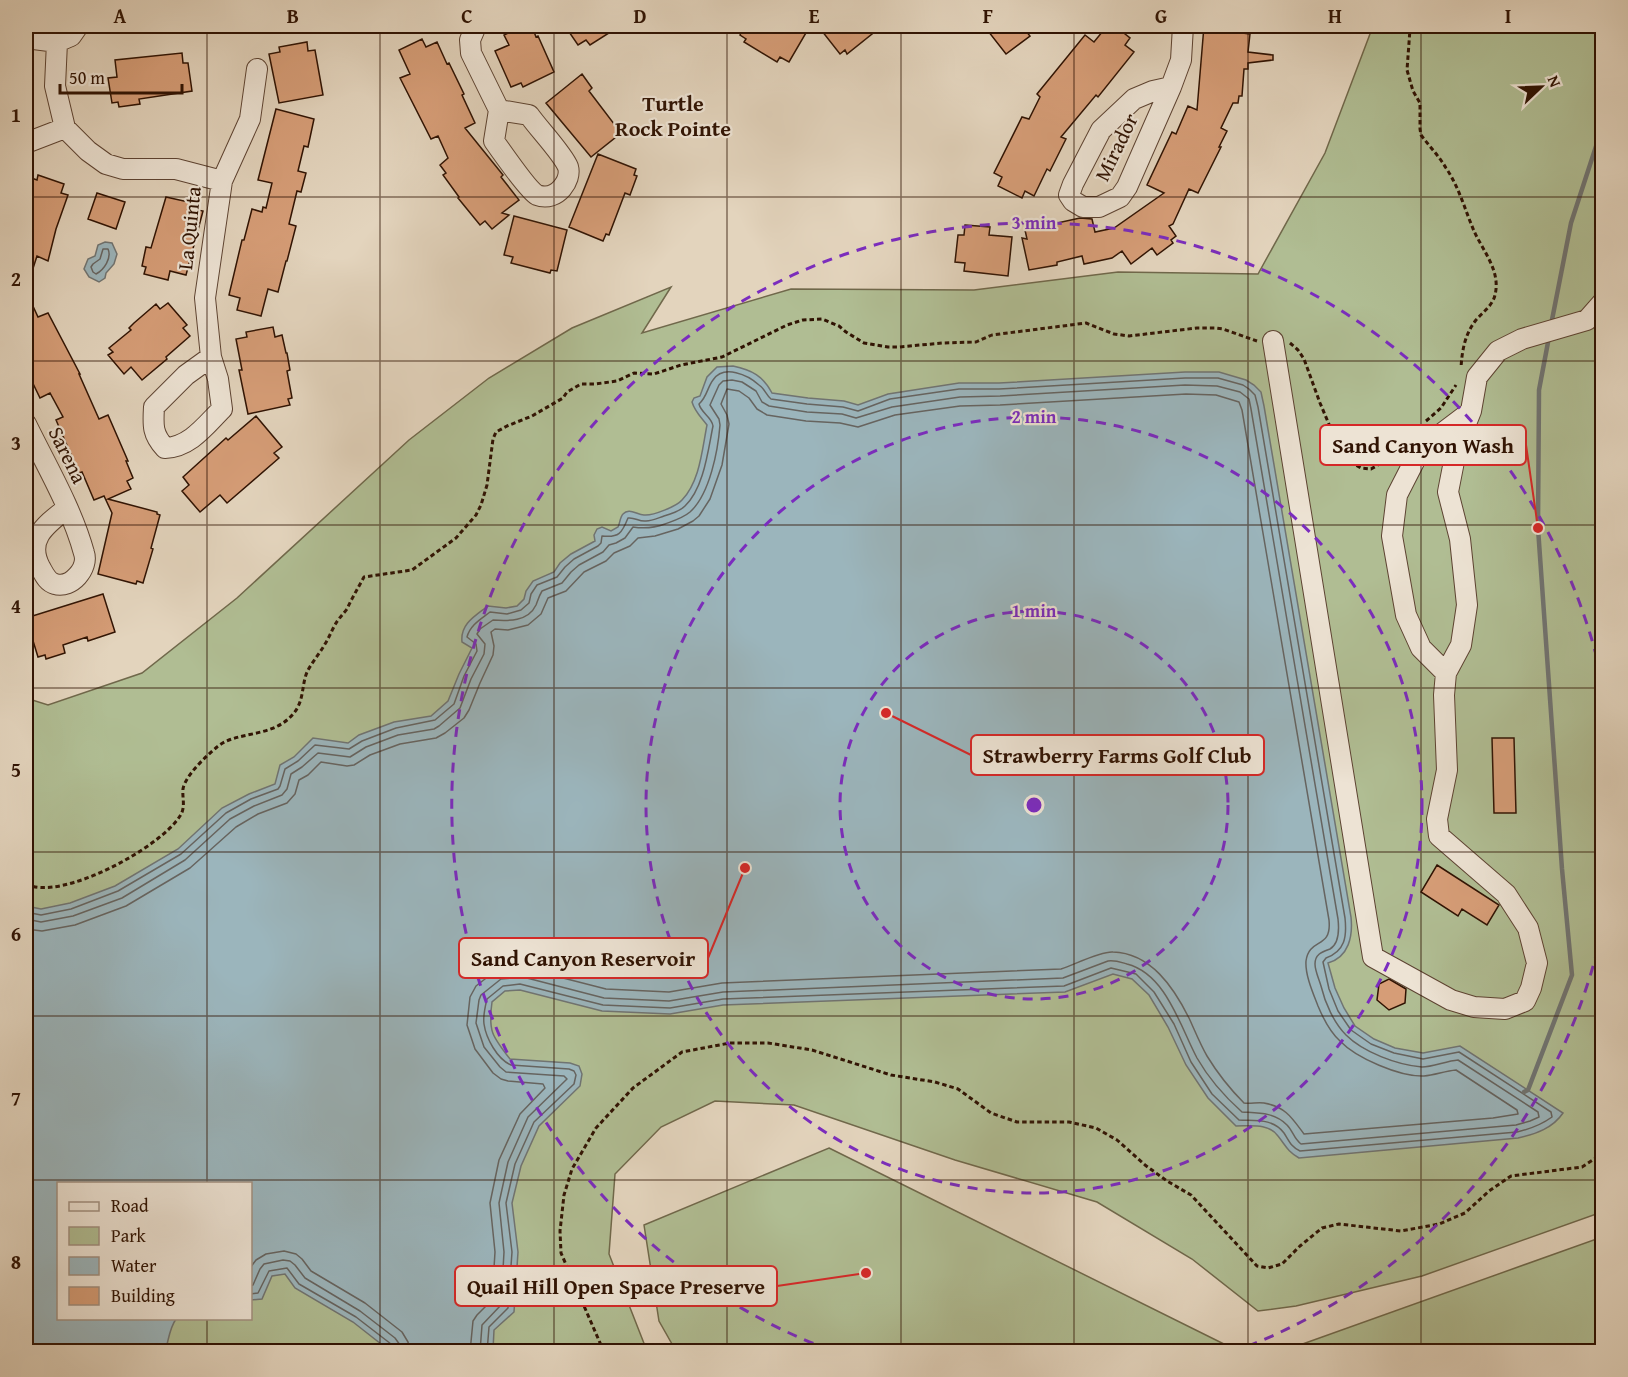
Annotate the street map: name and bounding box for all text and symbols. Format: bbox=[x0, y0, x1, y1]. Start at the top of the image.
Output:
text: A bbox=[114, 1, 127, 30]
text: B bbox=[287, 1, 299, 30]
text: C bbox=[461, 1, 473, 30]
text: D bbox=[633, 1, 647, 30]
text: E bbox=[809, 1, 820, 30]
text: F bbox=[983, 1, 993, 30]
text: G bbox=[1155, 1, 1167, 30]
text: H bbox=[1328, 1, 1342, 30]
text: I bbox=[1505, 1, 1511, 30]
scale bar bbox=[60, 57, 182, 95]
north arrow bbox=[1511, 57, 1571, 117]
text: 50 m bbox=[69, 64, 105, 91]
text: N bbox=[1542, 72, 1568, 91]
district label: Turtle Rock Pointe bbox=[615, 87, 731, 144]
text: 1 bbox=[11, 100, 21, 129]
street label: Mirador bbox=[1086, 108, 1146, 186]
street label: La Quinta bbox=[169, 185, 209, 271]
text: 3 min bbox=[1012, 209, 1057, 236]
text: 2 bbox=[11, 264, 21, 293]
text: 2 min bbox=[1012, 403, 1057, 430]
street label: Sarena bbox=[41, 421, 95, 489]
callout: Sand Canyon Wash bbox=[1320, 425, 1526, 465]
text: 3 bbox=[11, 428, 21, 457]
text: Sand Canyon Wash bbox=[1332, 429, 1514, 461]
text: 4 bbox=[11, 591, 21, 620]
text: 1 min bbox=[1012, 597, 1057, 624]
callout: Strawberry Farms Golf Club bbox=[971, 735, 1264, 775]
text: Strawberry Farms Golf Club bbox=[982, 739, 1252, 771]
text: 5 bbox=[11, 755, 21, 784]
centre of rings bbox=[1024, 795, 1044, 815]
text: 6 bbox=[11, 919, 21, 948]
callout: Sand Canyon Reservoir bbox=[459, 938, 708, 978]
text: Sand Canyon Reservoir bbox=[471, 942, 695, 974]
text: 7 bbox=[11, 1083, 21, 1112]
legend bbox=[57, 1182, 252, 1320]
text: Road bbox=[111, 1192, 149, 1219]
text: Park bbox=[111, 1222, 147, 1249]
text: 8 bbox=[11, 1247, 21, 1276]
text: Water bbox=[111, 1252, 157, 1279]
callout: Quail Hill Open Space Preserve bbox=[455, 1266, 777, 1306]
text: Quail Hill Open Space Preserve bbox=[467, 1270, 765, 1302]
text: Building bbox=[111, 1282, 175, 1309]

